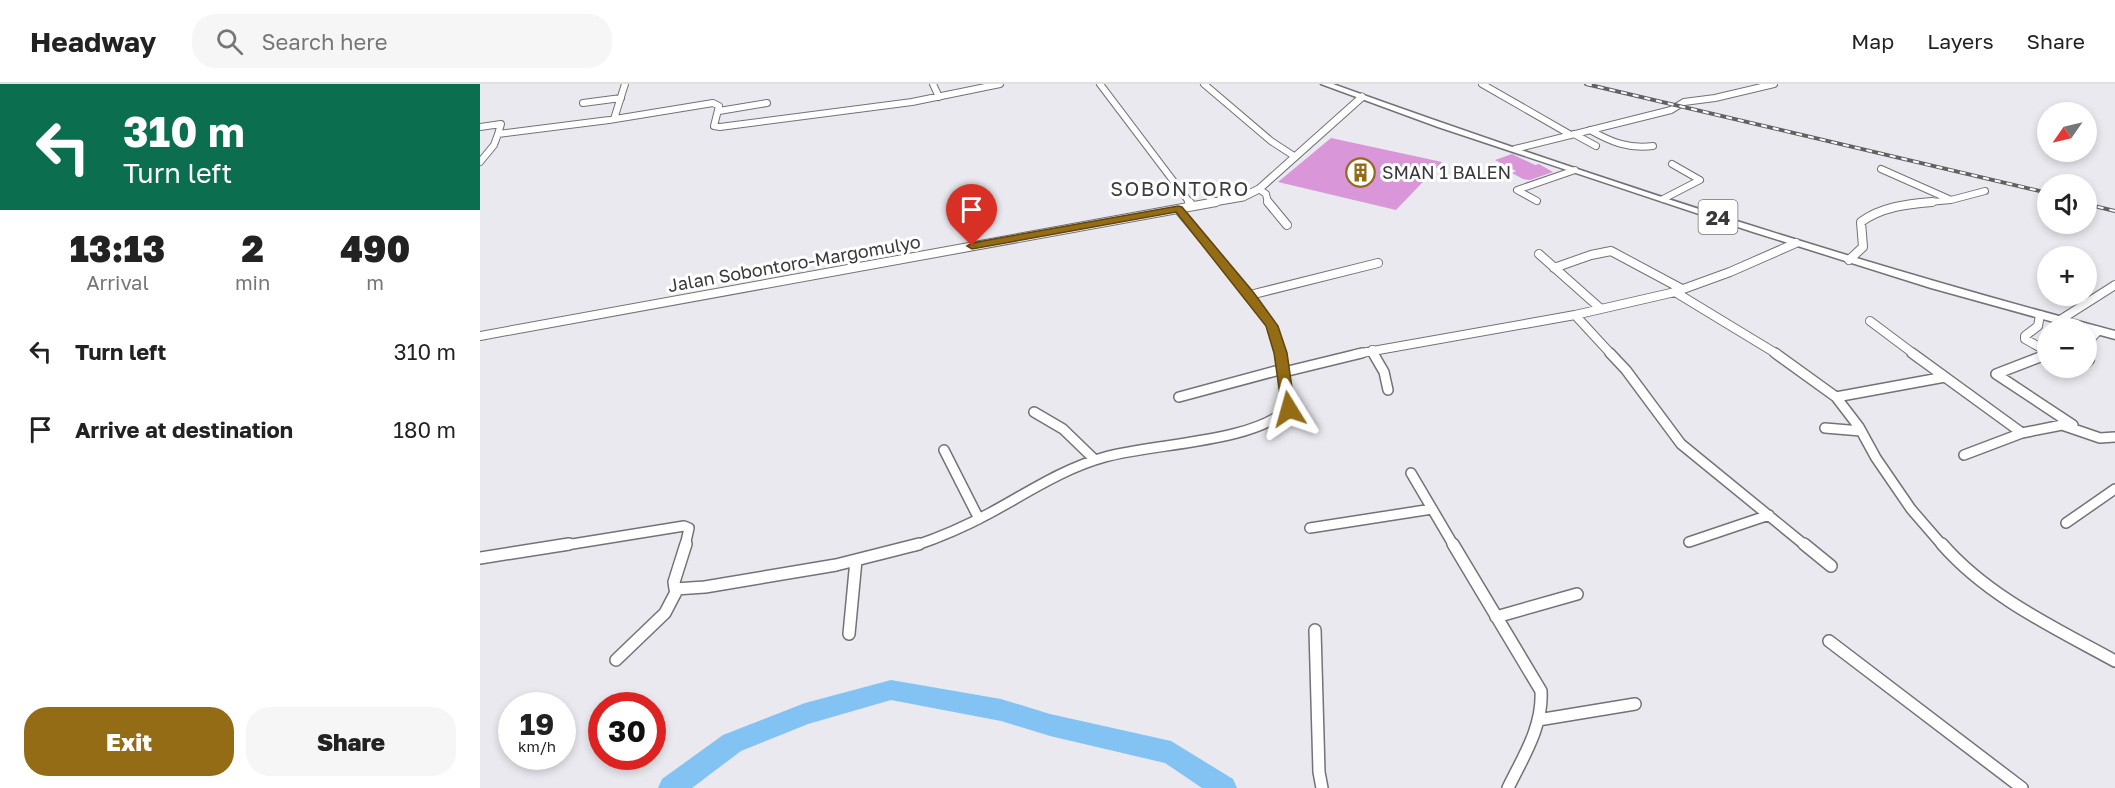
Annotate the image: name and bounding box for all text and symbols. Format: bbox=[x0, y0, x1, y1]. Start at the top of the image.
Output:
search box bbox=[192, 14, 612, 68]
text: Headway bbox=[30, 25, 156, 58]
icon: search bbox=[213, 25, 246, 58]
text: Search here bbox=[261, 28, 387, 55]
text: Map bbox=[1851, 28, 1894, 54]
text: Layers bbox=[1927, 28, 1994, 54]
text: Share bbox=[2027, 28, 2085, 54]
north arrow bbox=[2037, 102, 2097, 162]
map controls bbox=[2037, 102, 2097, 378]
text: 310 m bbox=[123, 106, 245, 156]
icon: left bbox=[24, 108, 102, 186]
building icon: SMAN 1 BALEN bbox=[1345, 156, 1377, 188]
text: Turn left bbox=[123, 157, 232, 189]
place label: SMAN 1 BALEN bbox=[1382, 161, 1511, 183]
button: sound bbox=[2037, 174, 2097, 234]
district label: SOBONTORO bbox=[1110, 176, 1250, 200]
pin bbox=[946, 184, 997, 246]
icon: arrive bbox=[955, 193, 988, 226]
road number: 24 bbox=[1698, 200, 1738, 234]
text: 13:13 bbox=[70, 227, 165, 270]
text: 2 bbox=[241, 227, 264, 270]
text: 490 bbox=[340, 227, 410, 270]
street label: Jalan Sobontoro-Margomulyo bbox=[666, 230, 922, 296]
button: + bbox=[2037, 246, 2097, 306]
text: Arrival bbox=[86, 270, 149, 294]
text: min bbox=[235, 270, 270, 294]
text: m bbox=[366, 270, 384, 294]
button: − bbox=[2037, 318, 2097, 378]
icon: left bbox=[24, 335, 57, 368]
text: Turn left bbox=[75, 338, 166, 365]
text: 310 m bbox=[394, 338, 456, 365]
position arrow bbox=[1257, 377, 1321, 441]
icon: arrive bbox=[24, 413, 57, 446]
text: Arrive at destination bbox=[75, 416, 293, 443]
text: 180 m bbox=[393, 416, 456, 443]
speed limit sign: 30 bbox=[588, 692, 666, 770]
text: 19 bbox=[520, 706, 554, 742]
button: Exit bbox=[24, 707, 234, 776]
button: Share bbox=[246, 707, 456, 776]
text: km/h bbox=[518, 737, 556, 755]

